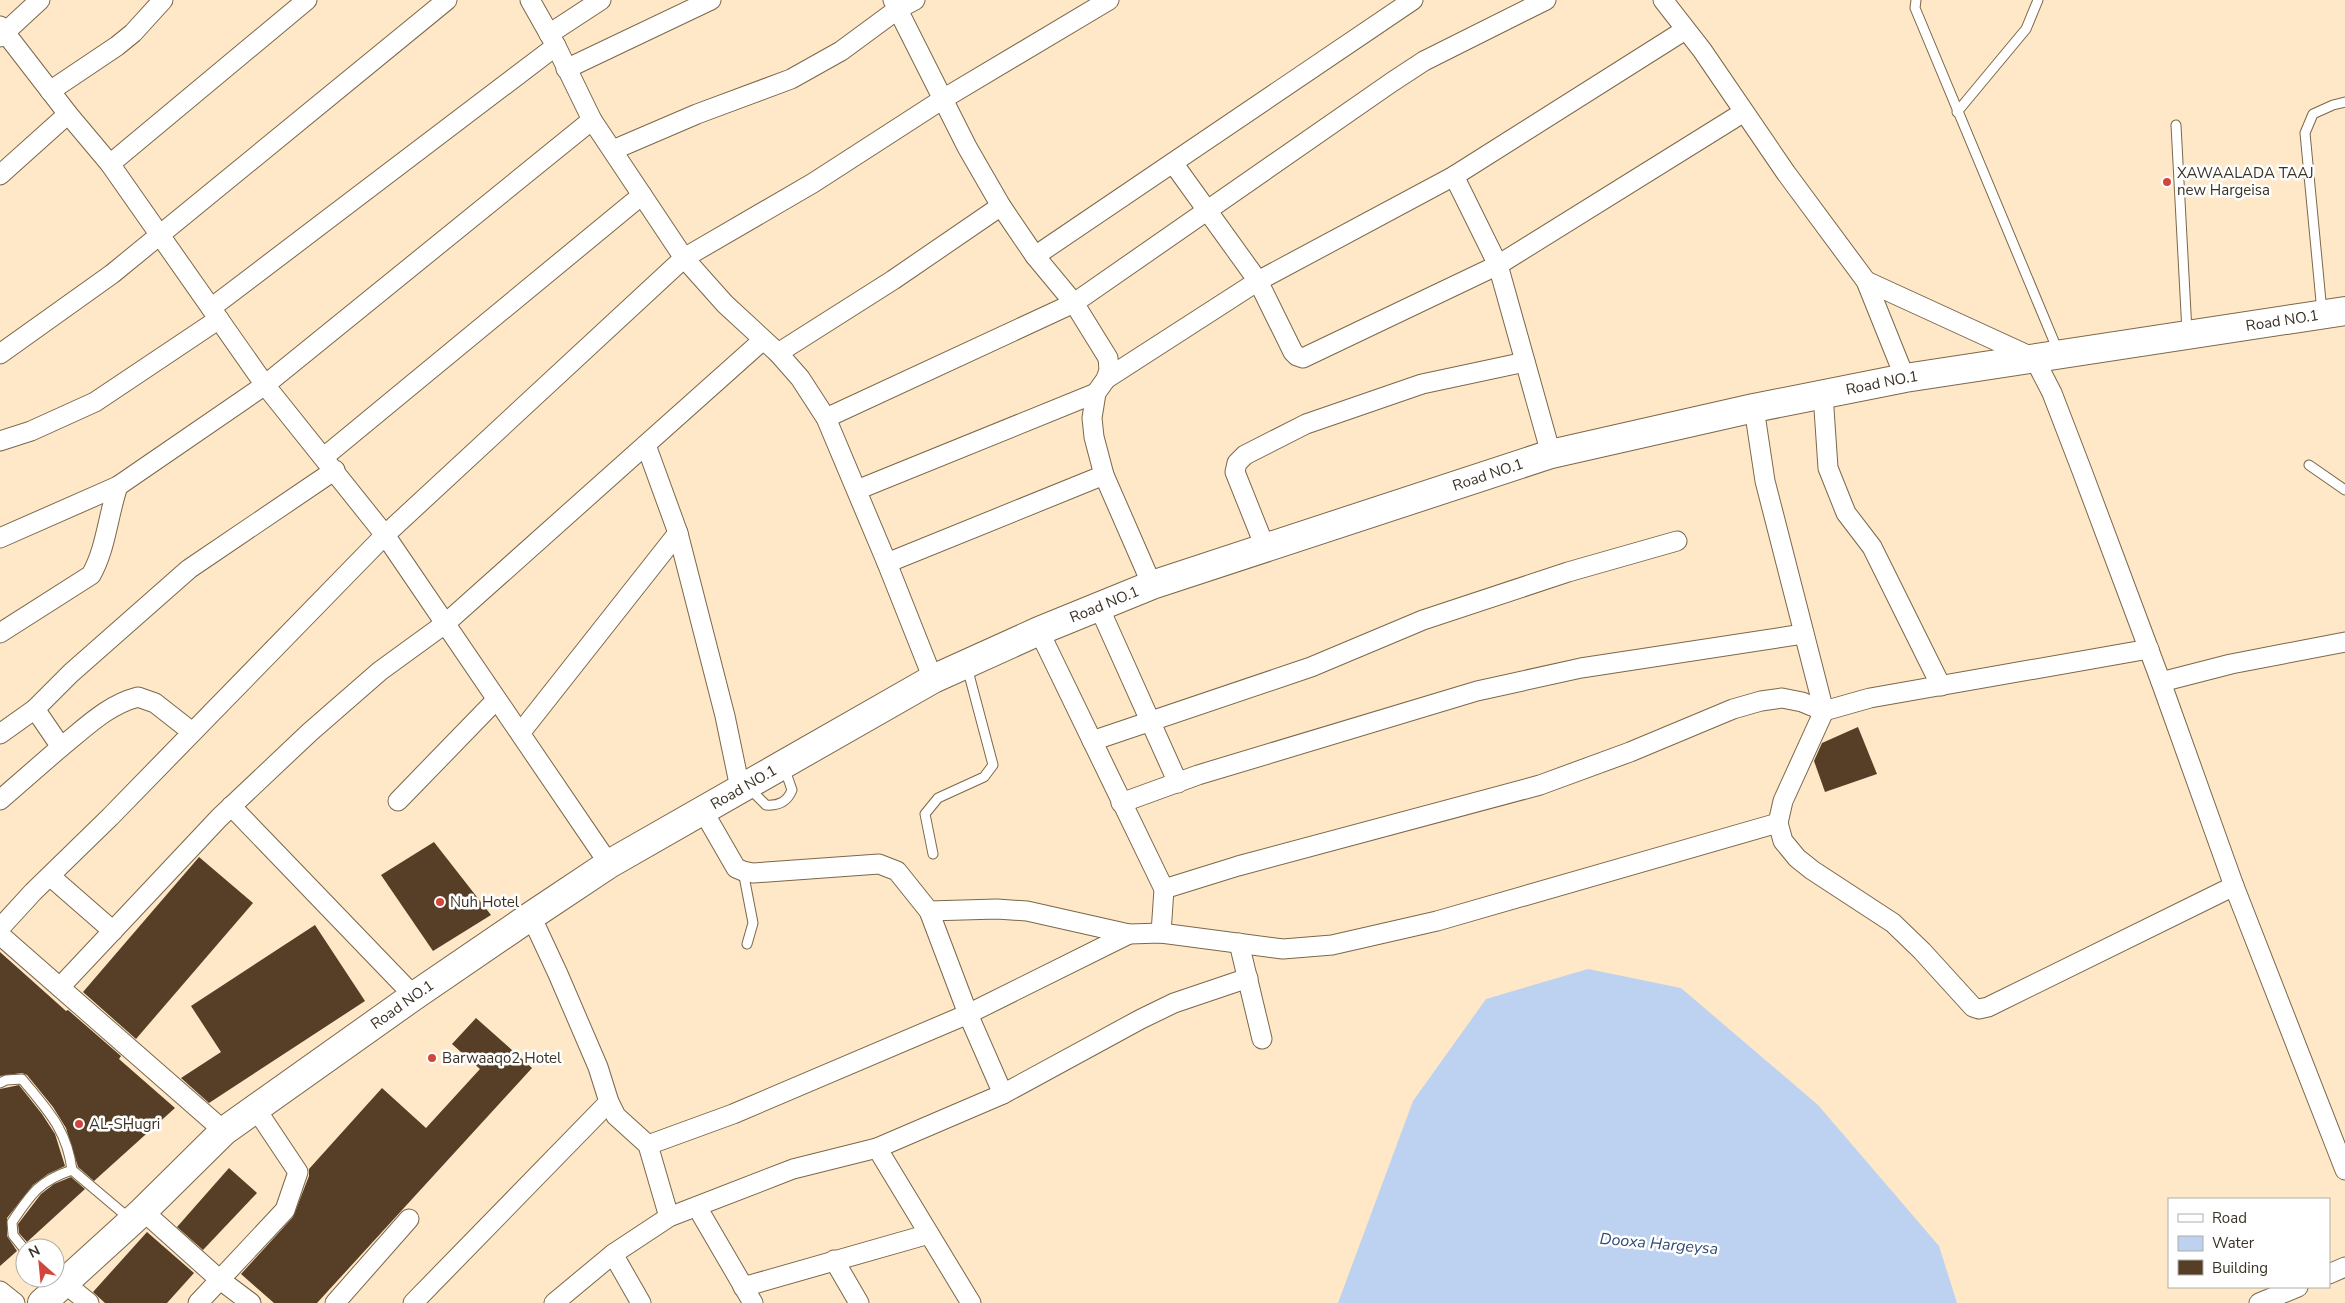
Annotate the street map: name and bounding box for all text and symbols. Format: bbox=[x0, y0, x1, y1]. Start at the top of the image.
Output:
place label: XAWAALADA TAAJ new Hargeisa bbox=[2177, 163, 2314, 200]
marker: XAWAALADA TAAJ new Hargeisa bbox=[2161, 176, 2173, 188]
street label: Road NO.1 bbox=[2244, 305, 2320, 336]
street label: Road NO.1 bbox=[1844, 366, 1919, 400]
street label: Road NO.1 bbox=[1450, 454, 1526, 496]
street label: Road NO.1 bbox=[1067, 581, 1142, 627]
street label: Road NO.1 bbox=[707, 760, 780, 814]
place label: Nuh Hotel bbox=[450, 892, 520, 912]
marker: Nuh Hotel bbox=[434, 896, 446, 908]
street label: Road NO.1 bbox=[366, 975, 438, 1034]
place label: Barwaaqo2 Hotel bbox=[442, 1048, 562, 1068]
marker: Barwaaqo2 Hotel bbox=[426, 1052, 438, 1064]
place label: AL-SHugri bbox=[89, 1114, 160, 1134]
marker: AL-SHugri bbox=[73, 1118, 85, 1130]
legend bbox=[2168, 1198, 2330, 1288]
text: Road bbox=[2212, 1208, 2247, 1228]
water label: Dooxa Hargeysa bbox=[1599, 1228, 1719, 1260]
text: Water bbox=[2212, 1233, 2255, 1253]
north arrow bbox=[15, 1238, 65, 1288]
text: N bbox=[25, 1241, 43, 1263]
text: Building bbox=[2212, 1258, 2268, 1278]

